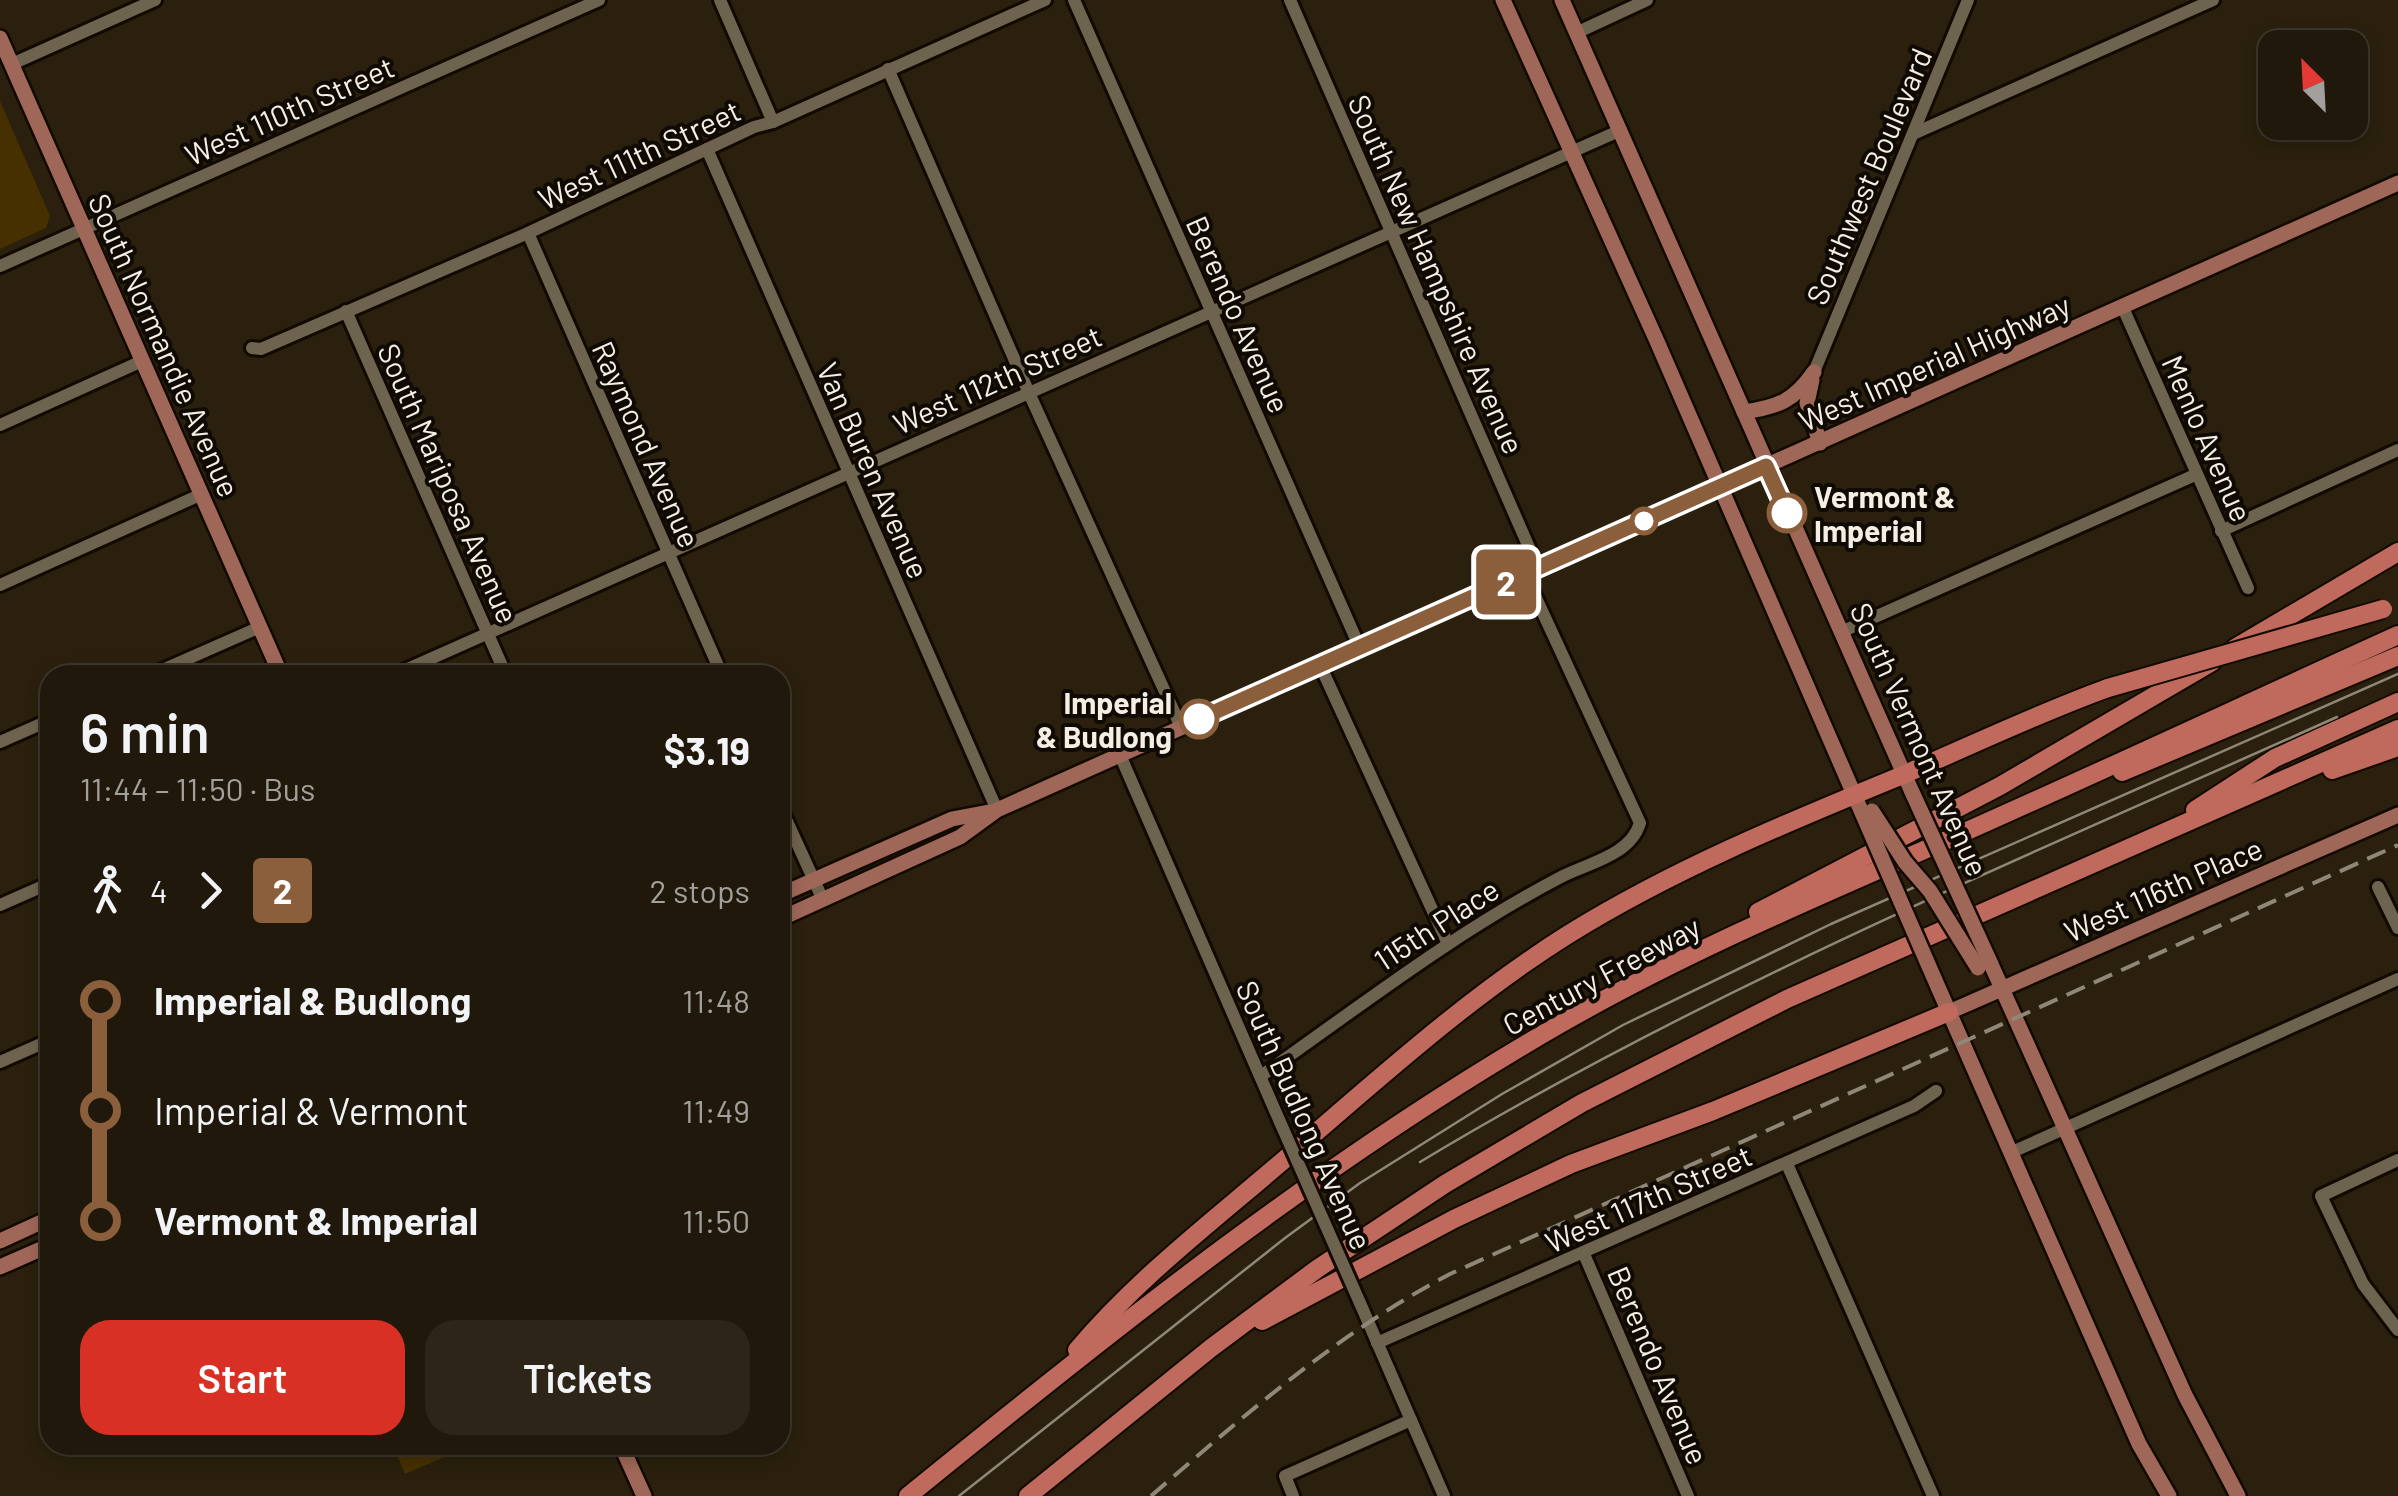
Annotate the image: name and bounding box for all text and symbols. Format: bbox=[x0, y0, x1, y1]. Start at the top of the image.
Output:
north arrow bbox=[2258, 30, 2368, 140]
map controls bbox=[2258, 30, 2368, 140]
street label: Southwest Boulevard bbox=[1798, 42, 1938, 310]
street label: West 110th Street bbox=[179, 48, 399, 172]
street label: South New Hampshire Avenue bbox=[1341, 89, 1533, 459]
street label: West 111th Street bbox=[532, 91, 746, 217]
street label: South Normandie Avenue bbox=[82, 188, 248, 502]
street label: Berendo Avenue bbox=[1180, 210, 1298, 418]
street label: West Imperial Highway bbox=[1793, 286, 2075, 438]
street label: West 112th Street bbox=[887, 317, 1107, 441]
street label: Raymond Avenue bbox=[585, 335, 709, 553]
street label: South Mariposa Avenue bbox=[371, 338, 527, 628]
street label: Menlo Avenue bbox=[2155, 349, 2261, 527]
street label: Van Buren Avenue bbox=[810, 356, 938, 584]
place label: Vermont & Imperial bbox=[1814, 478, 1955, 548]
marker: Vermont & Imperial bbox=[1768, 494, 1806, 532]
unlabelled marker bbox=[1631, 508, 1657, 534]
line badge: 2 bbox=[1474, 550, 1538, 614]
text: 2 bbox=[1496, 561, 1516, 603]
street label: South Vermont Avenue bbox=[1843, 597, 1997, 881]
place label: Imperial & Budlong bbox=[1036, 684, 1172, 754]
text: 6 min bbox=[80, 698, 210, 764]
marker: Imperial & Budlong bbox=[1180, 700, 1218, 738]
text: $3.19 bbox=[664, 727, 750, 773]
text: 11:44 – 11:50 · Bus bbox=[80, 769, 315, 807]
street label: West 116th Place bbox=[2058, 829, 2268, 949]
icon: walk bbox=[80, 863, 135, 918]
icon: forward bbox=[183, 863, 238, 918]
text: 2 bbox=[273, 869, 292, 911]
street label: 115th Place bbox=[1367, 870, 1505, 978]
text: 4 bbox=[150, 871, 168, 909]
text: 2 stops bbox=[649, 871, 750, 909]
street label: Century Freeway bbox=[1496, 908, 1706, 1042]
street label: South Budlong Avenue bbox=[1229, 975, 1381, 1255]
text: Imperial & Budlong bbox=[154, 977, 471, 1023]
text: 11:48 bbox=[682, 981, 750, 1019]
text: Imperial & Vermont bbox=[154, 1087, 469, 1133]
text: 11:49 bbox=[682, 1091, 750, 1129]
street label: West 117th Street bbox=[1539, 1136, 1757, 1260]
text: Vermont & Imperial bbox=[154, 1197, 478, 1243]
text: 11:50 bbox=[682, 1201, 750, 1239]
street label: Berendo Avenue bbox=[1601, 1261, 1717, 1469]
button: Start bbox=[80, 1320, 405, 1435]
button: Tickets bbox=[425, 1320, 750, 1435]

